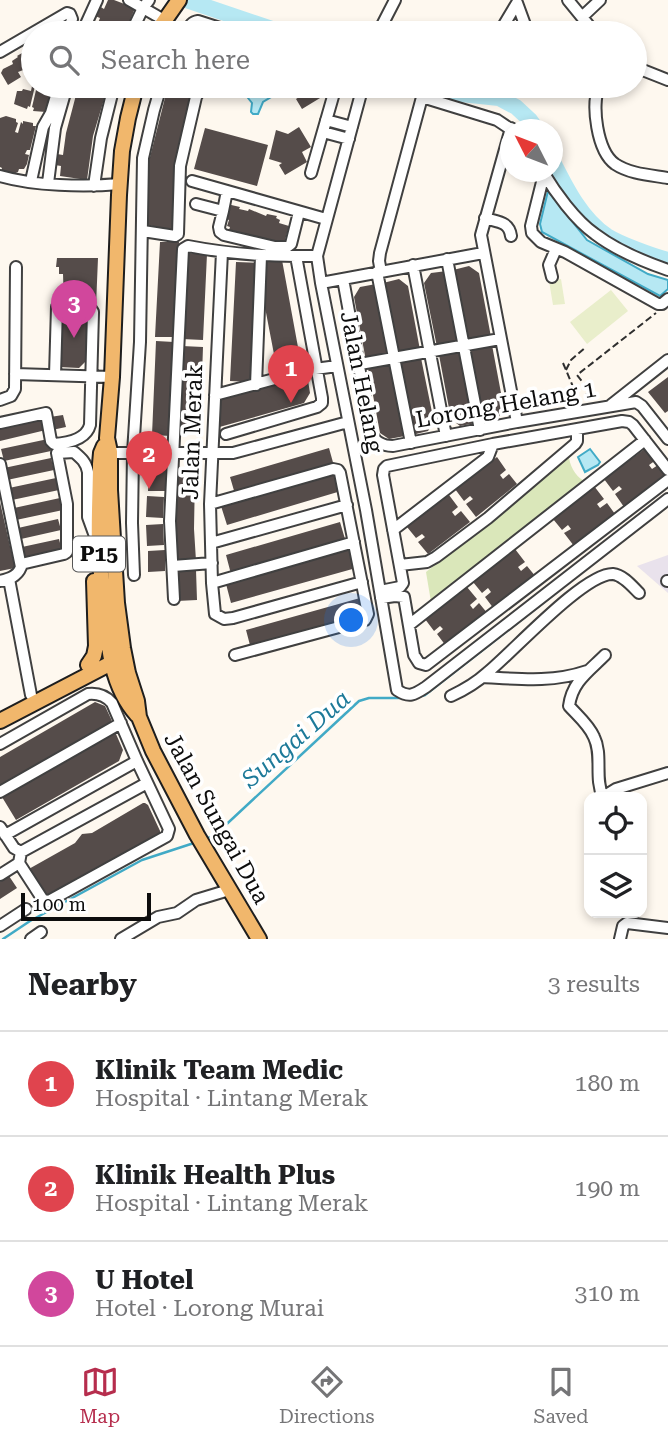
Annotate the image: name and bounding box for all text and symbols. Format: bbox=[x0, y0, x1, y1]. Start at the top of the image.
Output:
search box bbox=[21, 21, 647, 98]
icon: search bbox=[45, 41, 83, 79]
text: Search here bbox=[101, 45, 250, 75]
north arrow bbox=[500, 119, 563, 182]
pin: 3 bbox=[51, 280, 97, 338]
street label: Jalan Helang bbox=[335, 309, 388, 455]
pin: 1 bbox=[268, 345, 314, 403]
street label: Jalan Merak bbox=[177, 363, 208, 500]
street label: Lorong Helang 1 bbox=[414, 375, 599, 434]
pin: 2 bbox=[126, 431, 172, 489]
road number: P15 bbox=[73, 536, 125, 572]
your location bbox=[334, 603, 368, 637]
water label: Sungai Dua bbox=[235, 684, 356, 794]
street label: Jalan Sungai Dua bbox=[158, 728, 275, 909]
map controls bbox=[584, 792, 647, 918]
button: locate bbox=[584, 792, 647, 855]
button: layers bbox=[584, 855, 647, 918]
scale bar bbox=[21, 890, 150, 922]
text: 100 m bbox=[32, 893, 86, 916]
text: Nearby bbox=[28, 967, 137, 1002]
text: 3 results bbox=[548, 971, 640, 998]
text: Klinik Team Medic bbox=[95, 1055, 343, 1085]
text: 1 bbox=[45, 1070, 57, 1097]
text: 180 m bbox=[575, 1070, 640, 1097]
text: Hospital · Lintang Merak bbox=[95, 1085, 368, 1112]
text: Klinik Health Plus bbox=[95, 1160, 335, 1190]
text: 2 bbox=[45, 1175, 57, 1202]
text: 190 m bbox=[575, 1175, 640, 1202]
text: Hospital · Lintang Merak bbox=[95, 1190, 368, 1217]
text: U Hotel bbox=[95, 1265, 194, 1295]
text: 3 bbox=[45, 1280, 57, 1307]
text: 310 m bbox=[575, 1280, 640, 1307]
text: Hotel · Lorong Murai bbox=[95, 1295, 324, 1322]
tab: Map bbox=[79, 1363, 120, 1428]
tab: Directions bbox=[279, 1363, 375, 1428]
tab: Saved bbox=[533, 1363, 589, 1428]

